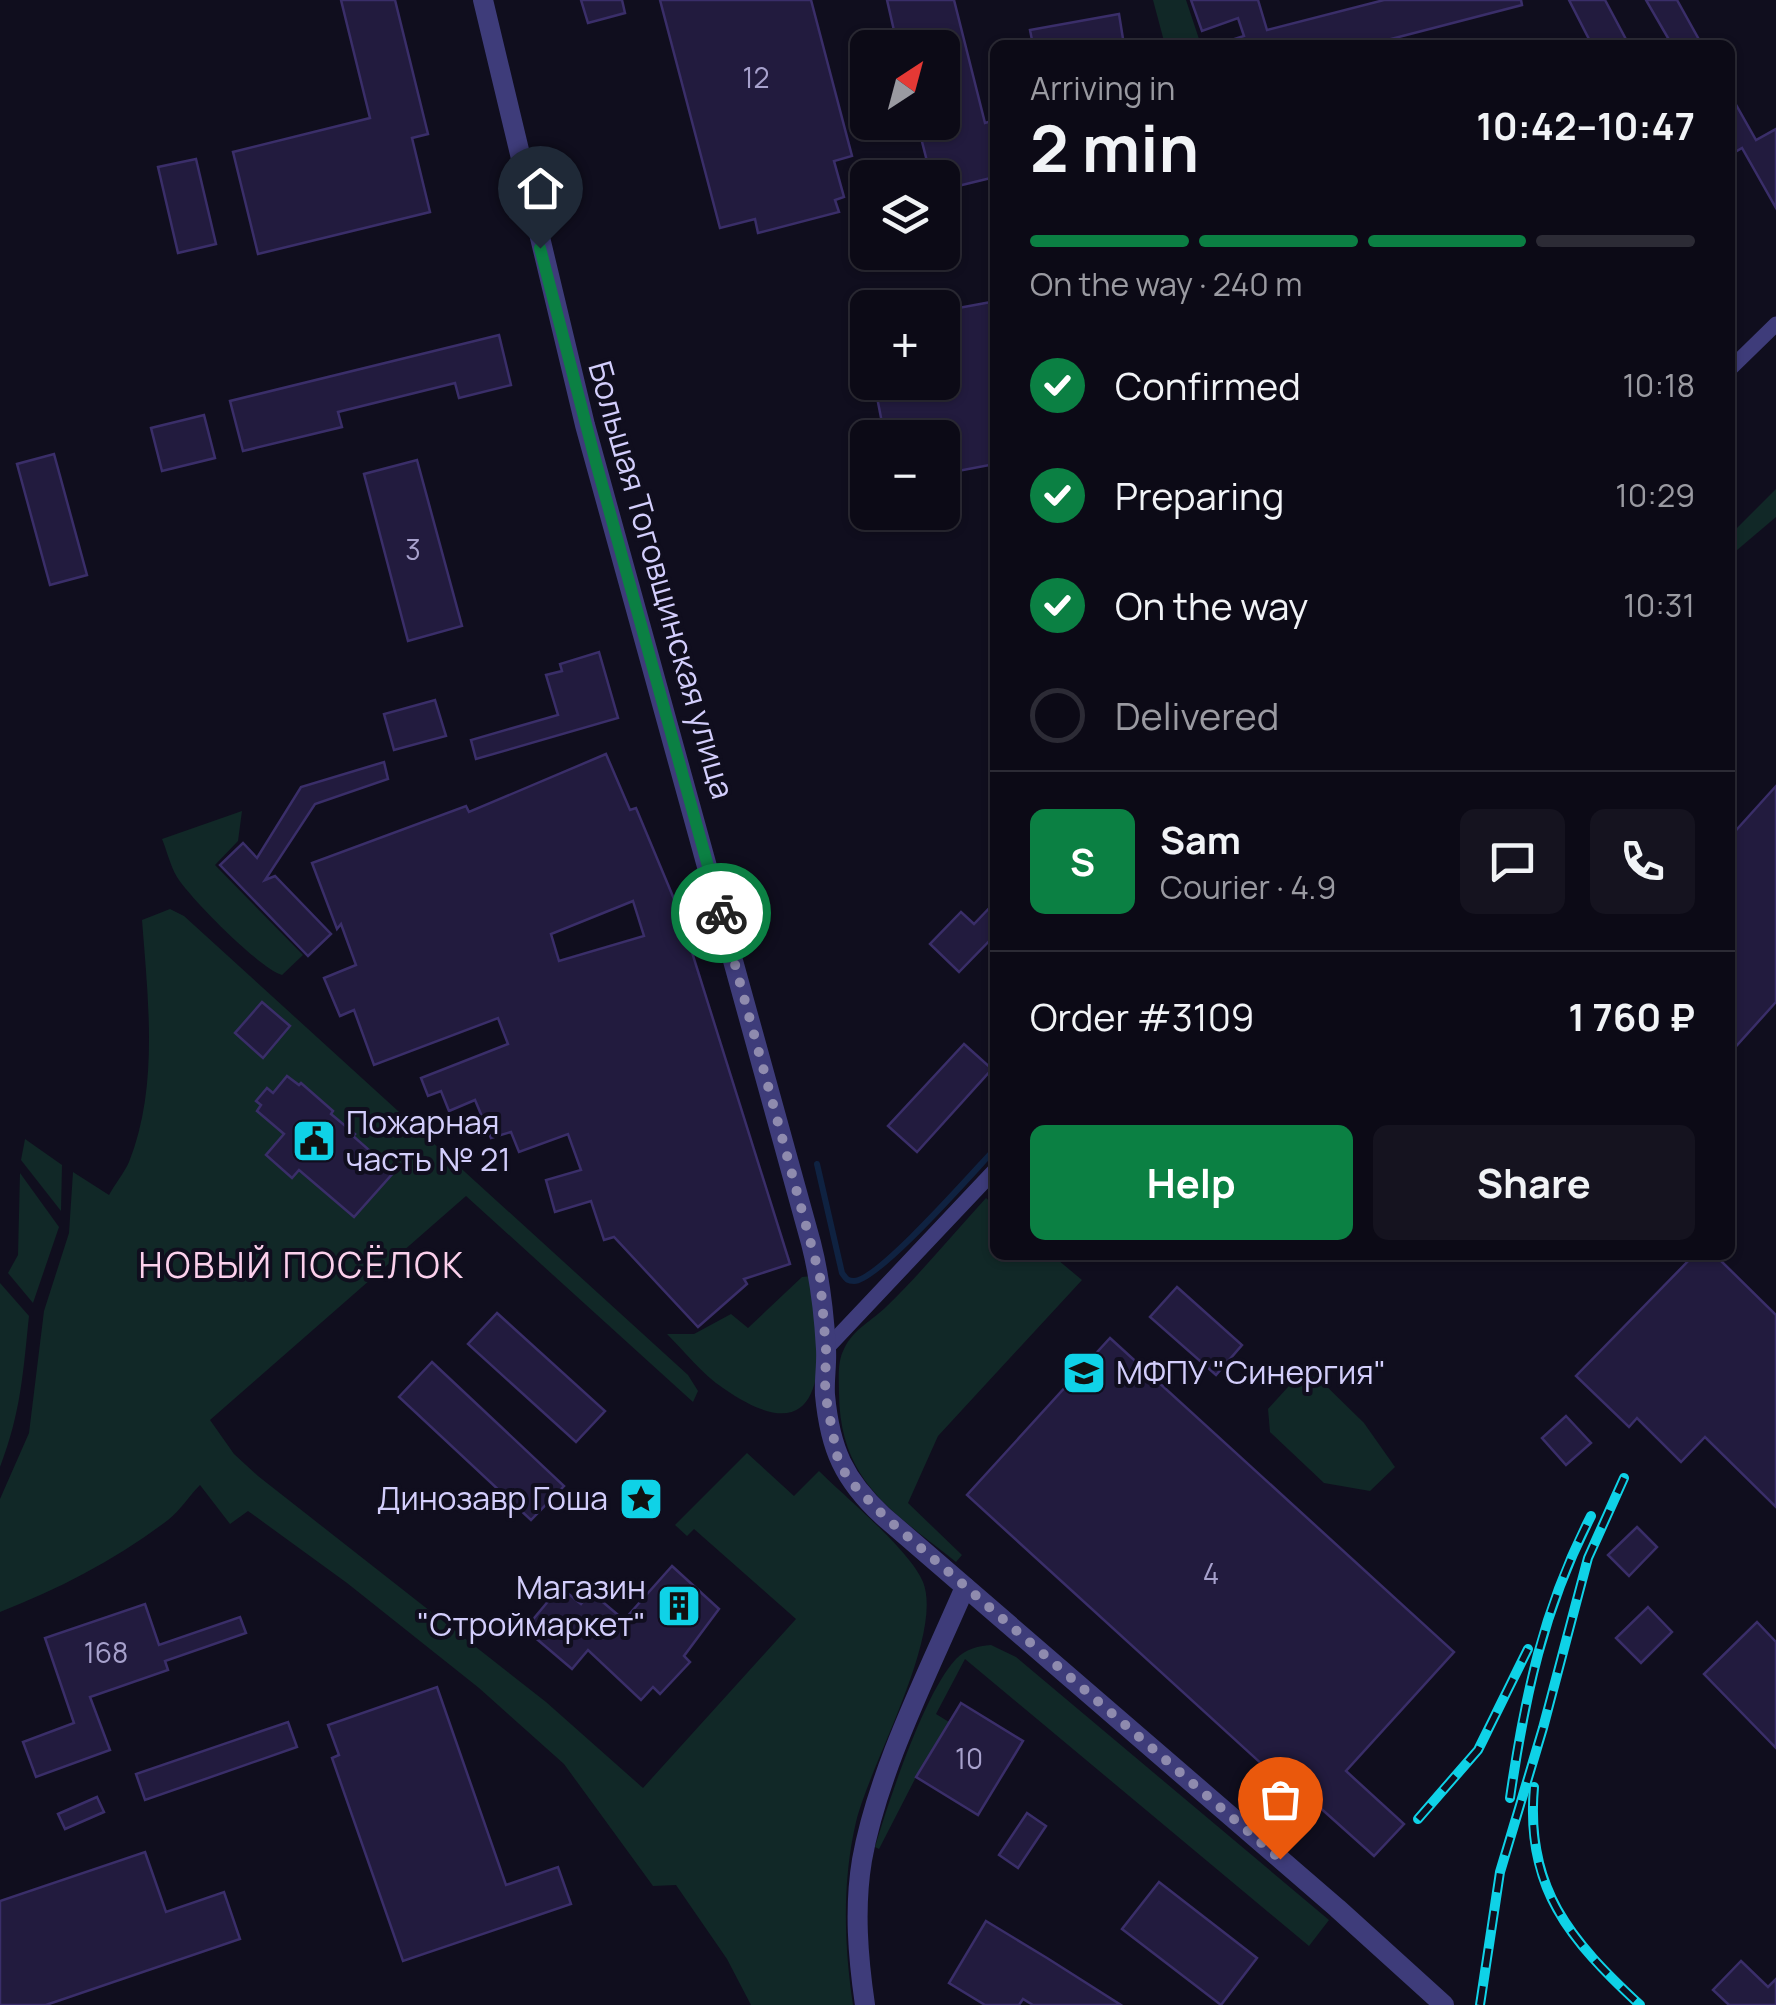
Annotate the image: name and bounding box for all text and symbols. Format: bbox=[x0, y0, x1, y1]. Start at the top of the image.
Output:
north arrow bbox=[850, 30, 960, 140]
map controls bbox=[850, 30, 960, 530]
house number: 12 bbox=[743, 58, 769, 96]
text: Arriving in bbox=[1030, 66, 1175, 110]
text: 10:42–10:47 bbox=[1476, 99, 1695, 151]
text: 2 min bbox=[1030, 103, 1199, 192]
pin bbox=[498, 146, 583, 249]
button: layers bbox=[850, 160, 960, 270]
icon: home bbox=[513, 161, 568, 216]
text: On the way · 240 m bbox=[1030, 262, 1302, 306]
button: + bbox=[850, 290, 960, 400]
street label: Большая Тоговщинская улица bbox=[578, 356, 746, 804]
icon: check bbox=[1030, 358, 1085, 413]
text: Confirmed bbox=[1115, 359, 1301, 411]
text: 10:18 bbox=[1622, 363, 1695, 407]
button: − bbox=[850, 420, 960, 530]
icon: check bbox=[1030, 468, 1085, 523]
text: Preparing bbox=[1115, 469, 1284, 521]
text: 10:29 bbox=[1615, 473, 1695, 517]
house number: 3 bbox=[405, 530, 421, 568]
icon: check bbox=[1030, 578, 1085, 633]
text: On the way bbox=[1115, 579, 1308, 631]
text: 10:31 bbox=[1623, 583, 1695, 627]
text: Delivered bbox=[1115, 689, 1279, 741]
button: chat bbox=[1460, 809, 1565, 914]
button: phone bbox=[1590, 809, 1695, 914]
text: Sam bbox=[1160, 813, 1241, 865]
text: S bbox=[1070, 835, 1095, 887]
courier bbox=[671, 863, 771, 963]
text: Courier · 4.9 bbox=[1160, 865, 1336, 909]
icon: bike bbox=[694, 886, 749, 941]
text: Order #3109 bbox=[1030, 990, 1254, 1042]
text: 1 760 ₽ bbox=[1568, 990, 1695, 1042]
place label: Пожарная часть № 21 bbox=[346, 1100, 511, 1181]
public building icon: Пожарная часть № 21 bbox=[291, 1118, 337, 1164]
button: Help bbox=[1030, 1125, 1353, 1240]
button: Share bbox=[1373, 1125, 1695, 1240]
district label: НОВЫЙ ПОСЁЛОК bbox=[139, 1241, 465, 1289]
school or university icon: МФПУ "Синергия" bbox=[1061, 1350, 1107, 1396]
place label: МФПУ "Синергия" bbox=[1116, 1350, 1386, 1394]
place label: Динозавр Гоша bbox=[377, 1476, 608, 1520]
place icon: Динозавр Гоша bbox=[618, 1476, 664, 1522]
house number: 4 bbox=[1203, 1554, 1219, 1592]
place label: Магазин "Строймаркет" bbox=[417, 1565, 646, 1646]
building icon: Магазин "Строймаркет" bbox=[656, 1583, 702, 1629]
house number: 168 bbox=[84, 1633, 128, 1671]
house number: 10 bbox=[955, 1739, 983, 1777]
pin bbox=[1238, 1757, 1323, 1860]
icon: bag bbox=[1253, 1772, 1308, 1827]

